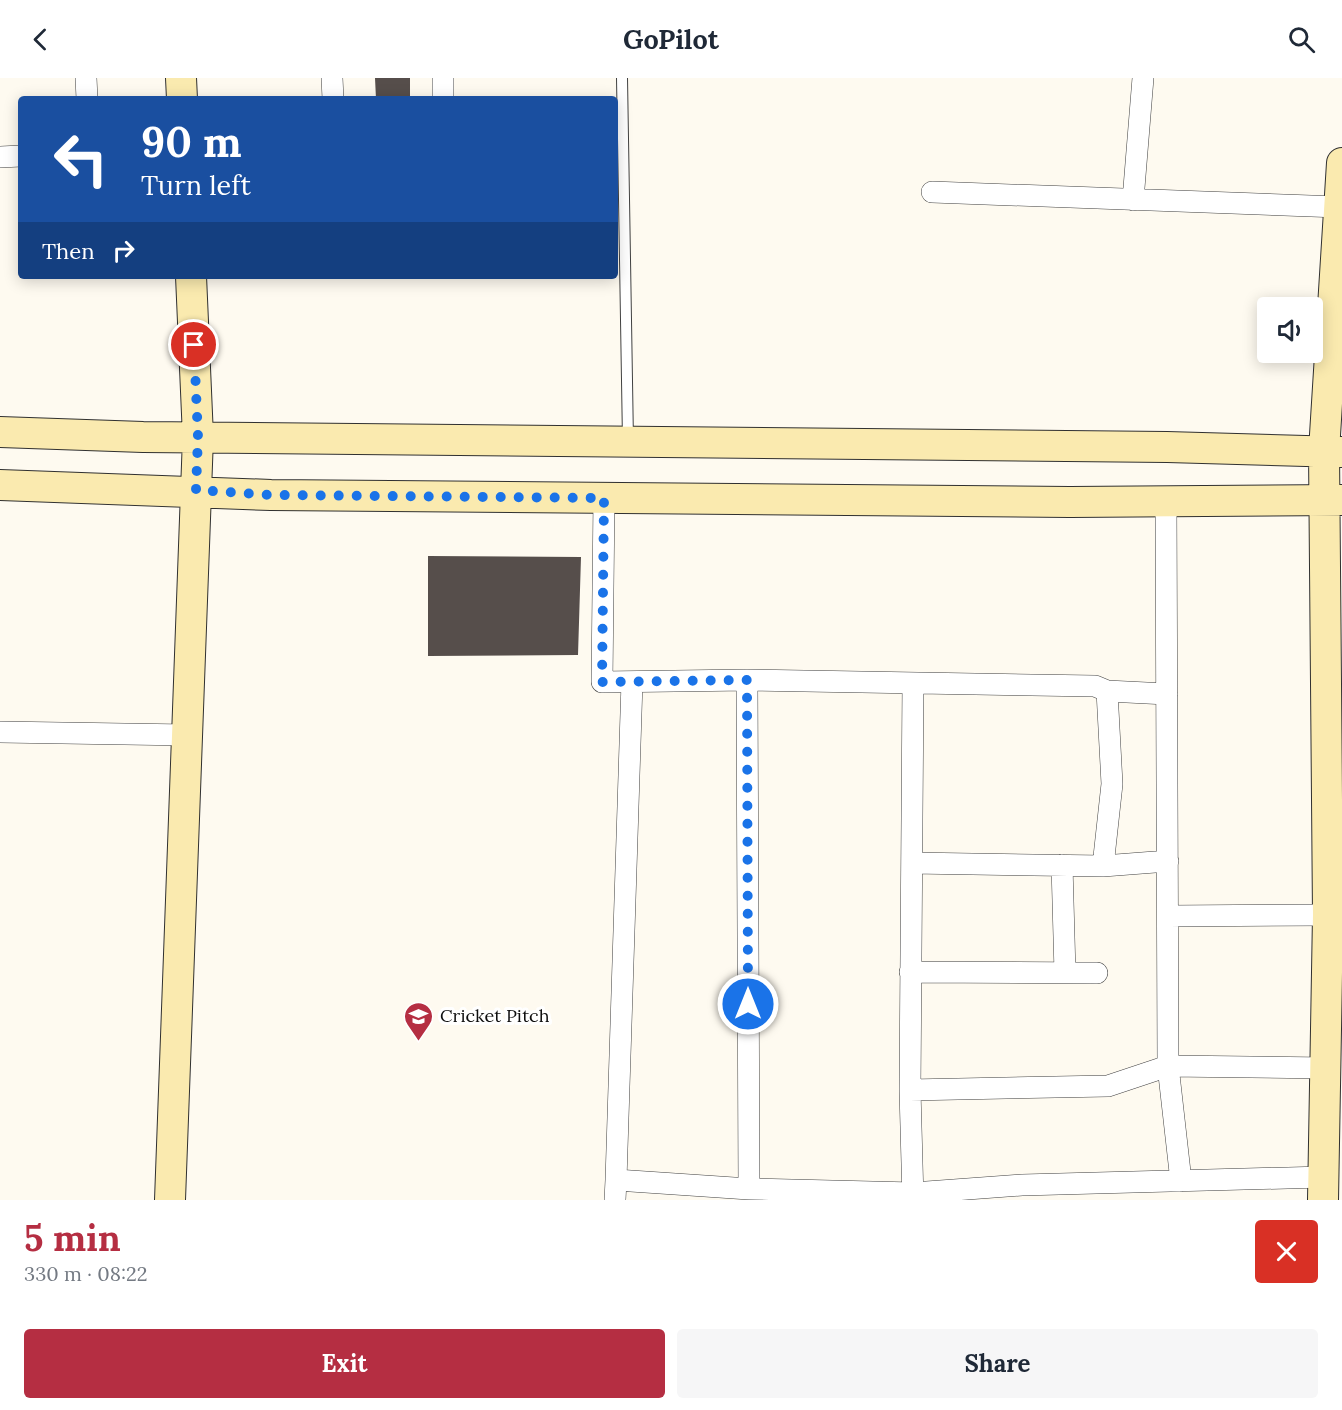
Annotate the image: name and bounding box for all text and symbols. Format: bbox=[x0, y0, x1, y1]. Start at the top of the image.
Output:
text: GoPilot bbox=[623, 22, 719, 56]
icon: back bbox=[24, 23, 57, 56]
icon: search bbox=[1285, 23, 1318, 56]
text: 90 m bbox=[141, 115, 242, 169]
icon: left bbox=[42, 120, 120, 198]
text: Turn left bbox=[141, 168, 251, 202]
icon: right bbox=[107, 234, 140, 267]
text: Then bbox=[42, 237, 95, 265]
map controls bbox=[1257, 297, 1323, 363]
button: sound bbox=[1257, 297, 1323, 363]
pin bbox=[168, 319, 219, 370]
icon: arrive bbox=[177, 328, 210, 361]
position arrow bbox=[716, 972, 780, 1036]
school or university icon: Cricket Pitch bbox=[403, 1000, 435, 1042]
place label: Cricket Pitch bbox=[440, 1004, 550, 1027]
text: 5 min bbox=[24, 1215, 121, 1261]
button: close bbox=[1255, 1220, 1318, 1283]
text: 330 m · 08:22 bbox=[24, 1261, 148, 1286]
button: Exit bbox=[24, 1329, 665, 1398]
button: Share bbox=[677, 1329, 1318, 1398]

